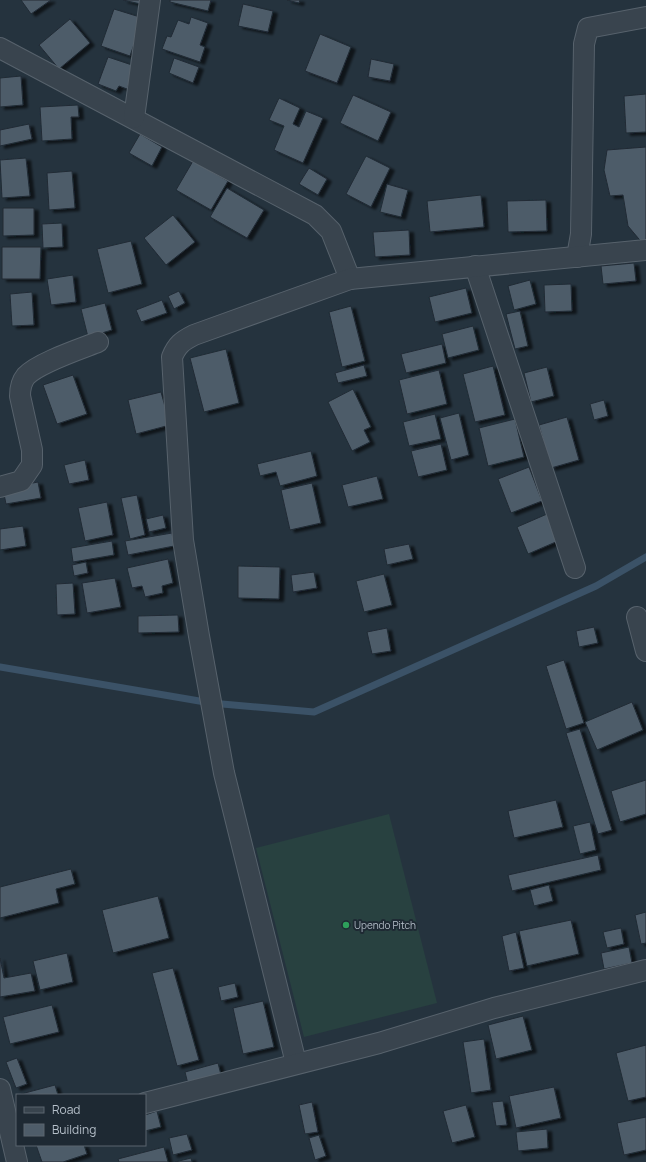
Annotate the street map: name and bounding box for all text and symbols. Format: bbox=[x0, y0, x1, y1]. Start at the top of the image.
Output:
place label: Upendo Pitch bbox=[354, 918, 416, 932]
marker: Upendo Pitch bbox=[341, 920, 351, 930]
legend bbox=[16, 1094, 146, 1146]
text: Road bbox=[52, 1101, 80, 1118]
text: Building bbox=[52, 1121, 96, 1138]

